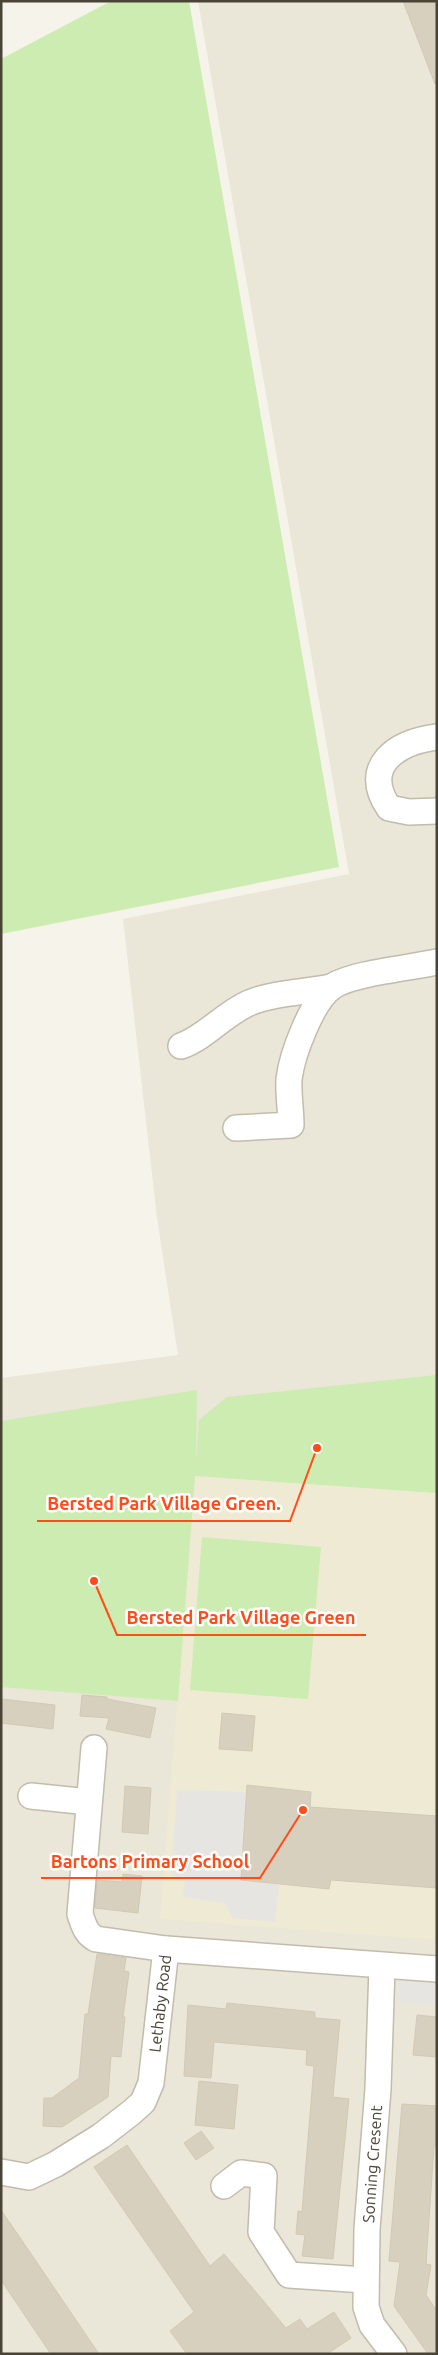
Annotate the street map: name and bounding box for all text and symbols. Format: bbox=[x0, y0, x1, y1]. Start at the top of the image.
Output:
callout: Bersted Park Village Green. bbox=[37, 1488, 290, 1521]
text: Bersted Park Village Green. bbox=[47, 1493, 281, 1513]
callout: Bersted Park Village Green bbox=[117, 1602, 366, 1635]
text: Bersted Park Village Green bbox=[126, 1607, 356, 1627]
callout: Bartons Primary School bbox=[41, 1845, 260, 1878]
text: Bartons Primary School bbox=[51, 1851, 250, 1871]
street label: Lethaby Road bbox=[145, 1954, 174, 2053]
street label: Sonning Cresent bbox=[359, 2104, 385, 2223]

